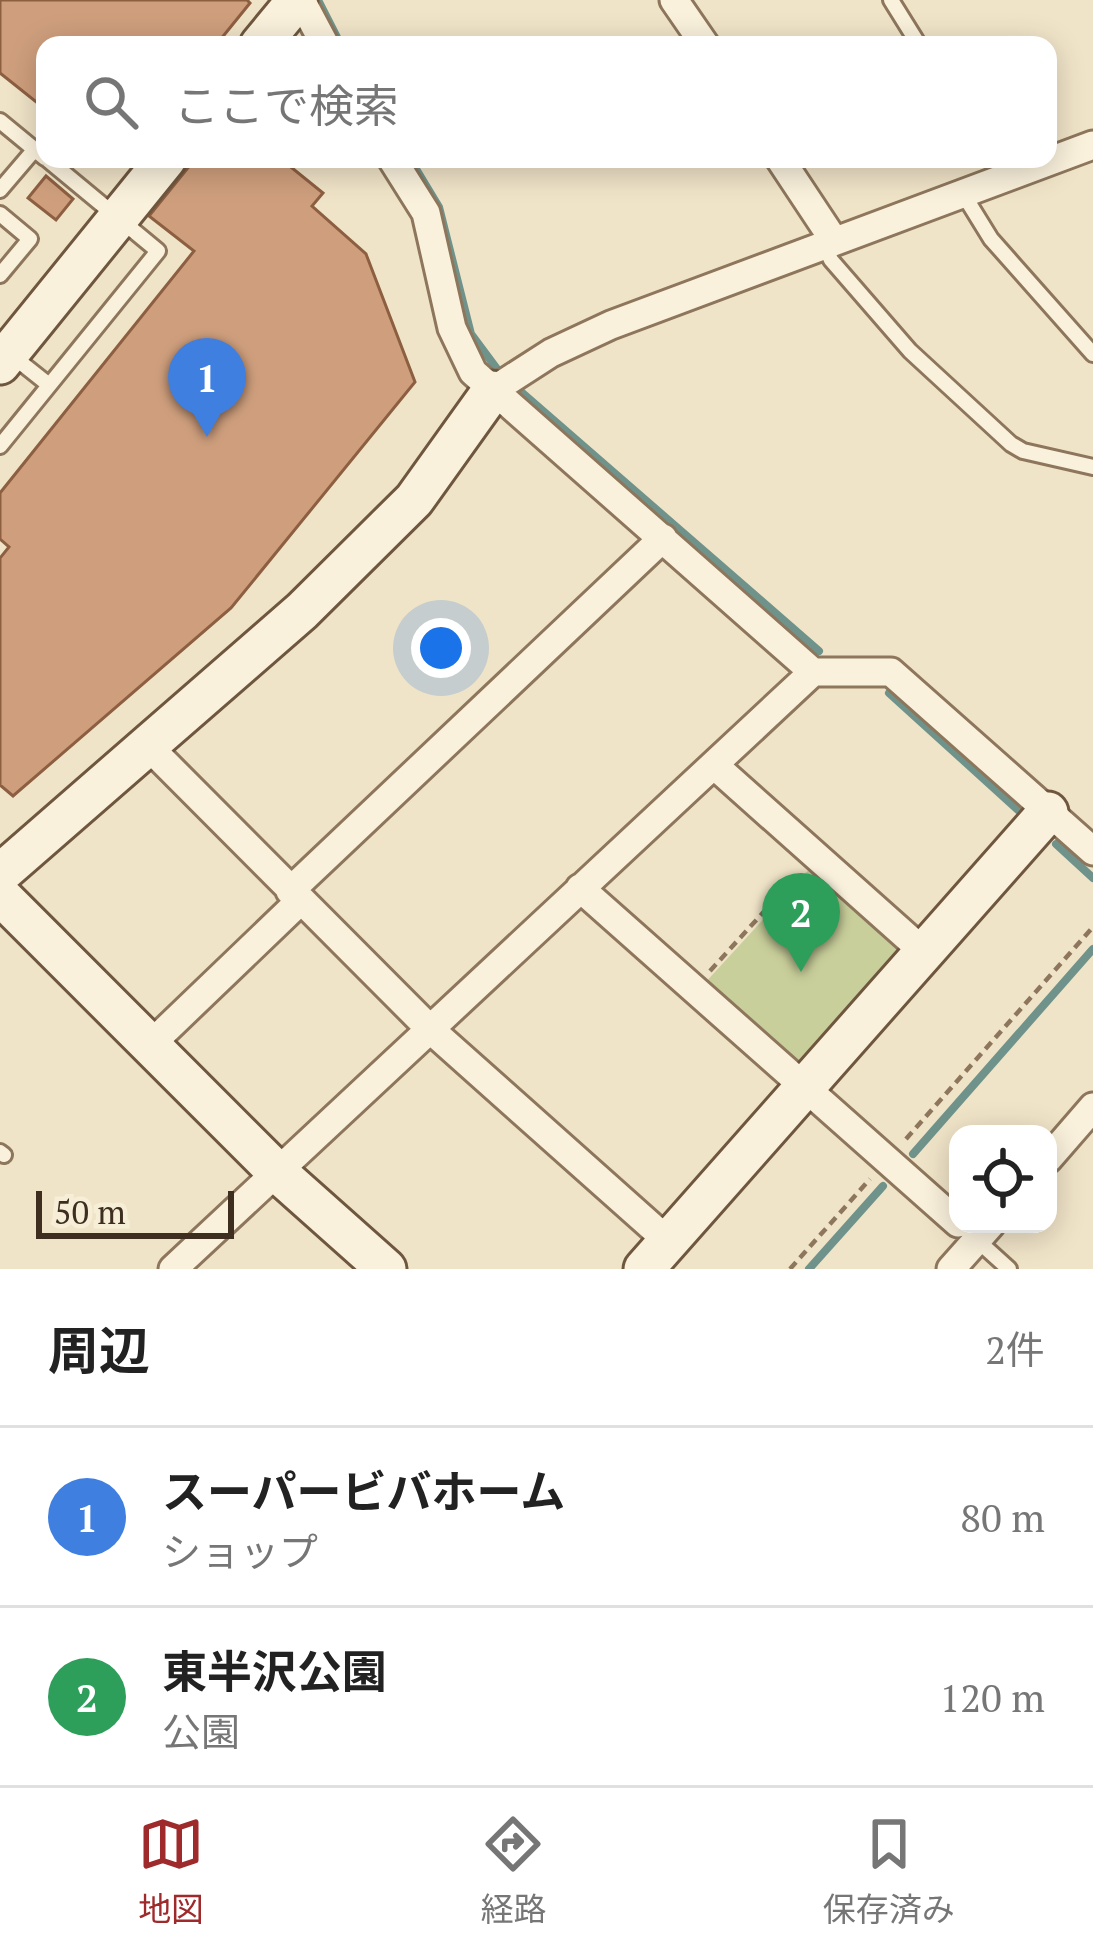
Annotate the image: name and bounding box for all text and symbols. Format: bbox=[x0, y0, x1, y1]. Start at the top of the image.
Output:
search box bbox=[36, 36, 1057, 168]
icon: search bbox=[78, 69, 144, 135]
text: ここで検索 bbox=[174, 75, 399, 135]
pin: 1 bbox=[168, 338, 246, 437]
your location bbox=[411, 618, 471, 678]
pin: 2 bbox=[762, 873, 840, 972]
map controls bbox=[949, 1125, 1057, 1233]
button: locate bbox=[949, 1125, 1057, 1233]
scale bar bbox=[36, 1185, 234, 1238]
text: 50 m bbox=[54, 1190, 126, 1233]
text: 周辺 bbox=[48, 1316, 150, 1384]
text: 2件 bbox=[985, 1323, 1045, 1375]
text: スーパービバホーム bbox=[162, 1461, 565, 1521]
text: 1 bbox=[76, 1491, 98, 1543]
text: 80 m bbox=[960, 1491, 1045, 1543]
text: ショップ bbox=[162, 1525, 318, 1577]
text: 東半沢公園 bbox=[162, 1641, 387, 1701]
text: 2 bbox=[76, 1671, 98, 1723]
text: 120 m bbox=[940, 1671, 1045, 1723]
text: 公園 bbox=[162, 1705, 240, 1757]
tab: 地図 bbox=[138, 1811, 204, 1931]
tab: 経路 bbox=[480, 1811, 546, 1931]
tab: 保存済み bbox=[823, 1811, 955, 1931]

